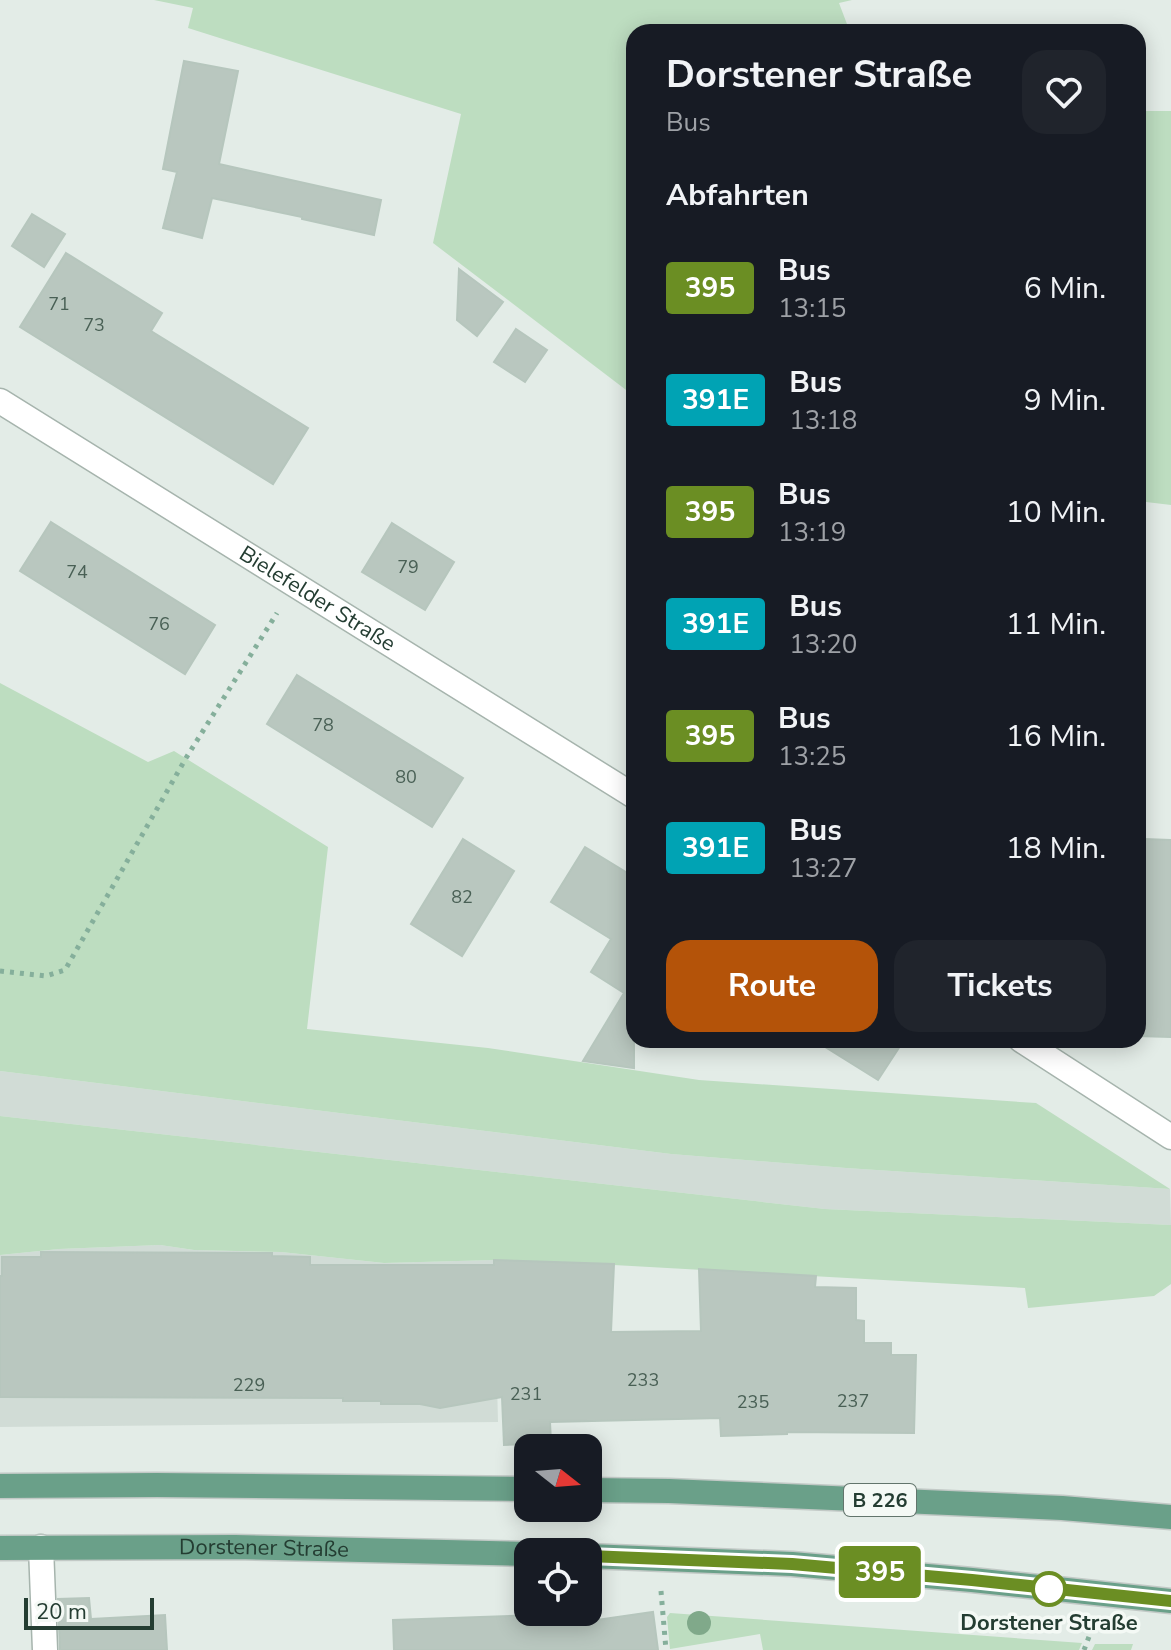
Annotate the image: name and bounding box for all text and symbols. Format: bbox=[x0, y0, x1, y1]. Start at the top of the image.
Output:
text: Dorstener Straße bbox=[666, 49, 972, 100]
button: heart bbox=[1022, 50, 1106, 134]
text: Bus bbox=[666, 105, 711, 140]
text: Abfahrten bbox=[666, 175, 809, 216]
text: Bus bbox=[778, 250, 831, 291]
text: 6 Min. bbox=[1024, 268, 1106, 309]
text: 395 bbox=[685, 269, 735, 307]
text: 13:15 bbox=[778, 291, 846, 326]
house number: 71 bbox=[48, 292, 70, 316]
house number: 73 bbox=[83, 313, 105, 337]
text: Bus bbox=[789, 362, 842, 403]
text: 9 Min. bbox=[1024, 380, 1106, 421]
text: 391E bbox=[682, 381, 749, 419]
text: 13:18 bbox=[789, 403, 857, 438]
text: Bus bbox=[778, 474, 831, 515]
text: 10 Min. bbox=[1006, 492, 1106, 533]
text: 395 bbox=[685, 493, 735, 531]
text: 13:19 bbox=[778, 515, 846, 550]
street label: Bielefelder Straße bbox=[234, 539, 401, 659]
house number: 79 bbox=[397, 555, 419, 579]
house number: 74 bbox=[66, 560, 88, 584]
text: Bus bbox=[789, 586, 842, 627]
text: 11 Min. bbox=[1006, 604, 1106, 645]
text: 391E bbox=[682, 605, 749, 643]
house number: 76 bbox=[148, 612, 170, 636]
text: 13:20 bbox=[789, 627, 857, 662]
text: Bus bbox=[778, 698, 831, 739]
house number: 78 bbox=[312, 713, 334, 737]
text: 16 Min. bbox=[1006, 716, 1106, 757]
text: 395 bbox=[685, 717, 735, 755]
text: 13:25 bbox=[778, 739, 846, 774]
house number: 80 bbox=[395, 765, 417, 789]
text: Bus bbox=[789, 810, 842, 851]
text: 18 Min. bbox=[1006, 828, 1106, 869]
text: 391E bbox=[682, 829, 749, 867]
text: 13:27 bbox=[789, 851, 857, 886]
house number: 82 bbox=[451, 885, 473, 909]
button: Route bbox=[666, 940, 878, 1032]
button: Tickets bbox=[894, 940, 1106, 1032]
house number: 233 bbox=[627, 1368, 659, 1392]
house number: 229 bbox=[233, 1373, 265, 1397]
house number: 231 bbox=[510, 1382, 542, 1406]
house number: 237 bbox=[837, 1389, 869, 1413]
house number: 235 bbox=[737, 1390, 769, 1414]
north arrow bbox=[514, 1434, 602, 1522]
map controls bbox=[514, 1434, 602, 1626]
road number: B 226 bbox=[844, 1484, 916, 1516]
street label: Dorstener Straße bbox=[179, 1532, 349, 1565]
button: locate bbox=[514, 1538, 602, 1626]
line badge: 395 bbox=[834, 1546, 926, 1598]
text: 395 bbox=[855, 1553, 905, 1591]
marker: Dorstener Straße bbox=[1032, 1572, 1066, 1606]
scale bar bbox=[24, 1594, 154, 1630]
text: 20 m bbox=[36, 1597, 87, 1627]
place label: Dorstener Straße bbox=[960, 1608, 1138, 1638]

